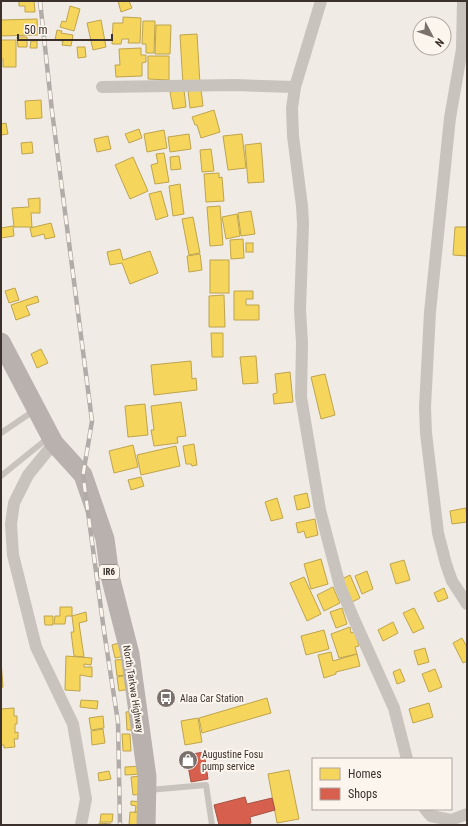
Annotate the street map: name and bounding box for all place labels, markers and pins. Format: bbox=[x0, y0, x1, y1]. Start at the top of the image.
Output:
bus stop icon: Alaa Car Station bbox=[155, 687, 177, 709]
place label: Alaa Car Station bbox=[180, 693, 244, 704]
shop icon: Augustine Fosu pump service bbox=[177, 749, 199, 771]
place label: Augustine Fosu pump service bbox=[202, 749, 263, 772]

